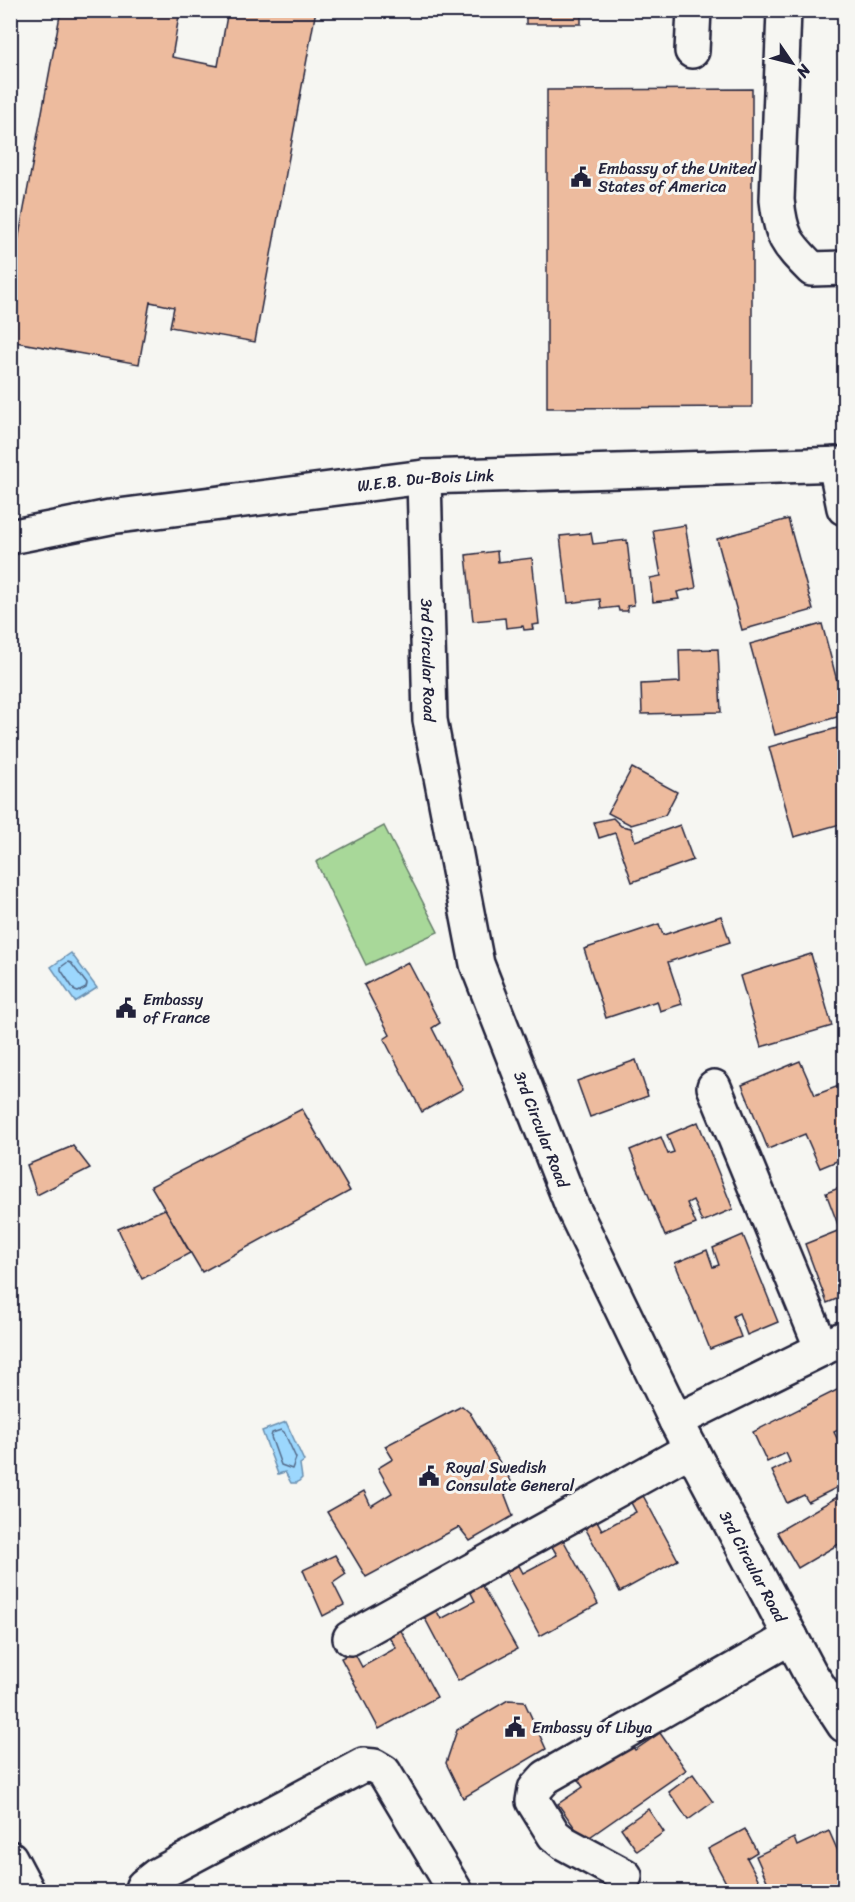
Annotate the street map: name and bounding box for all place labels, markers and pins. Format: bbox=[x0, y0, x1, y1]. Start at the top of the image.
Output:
place label: Embassy of the United States of America bbox=[598, 154, 758, 201]
public building icon: Embassy of the United States of America bbox=[569, 165, 593, 189]
place label: Embassy of France bbox=[143, 985, 210, 1032]
public building icon: Embassy of France bbox=[114, 996, 138, 1020]
place label: Royal Swedish Consulate General bbox=[446, 1453, 575, 1500]
public building icon: Royal Swedish Consulate General bbox=[417, 1464, 441, 1488]
place label: Embassy of Libya bbox=[532, 1713, 652, 1742]
public building icon: Embassy of Libya bbox=[503, 1715, 527, 1739]

